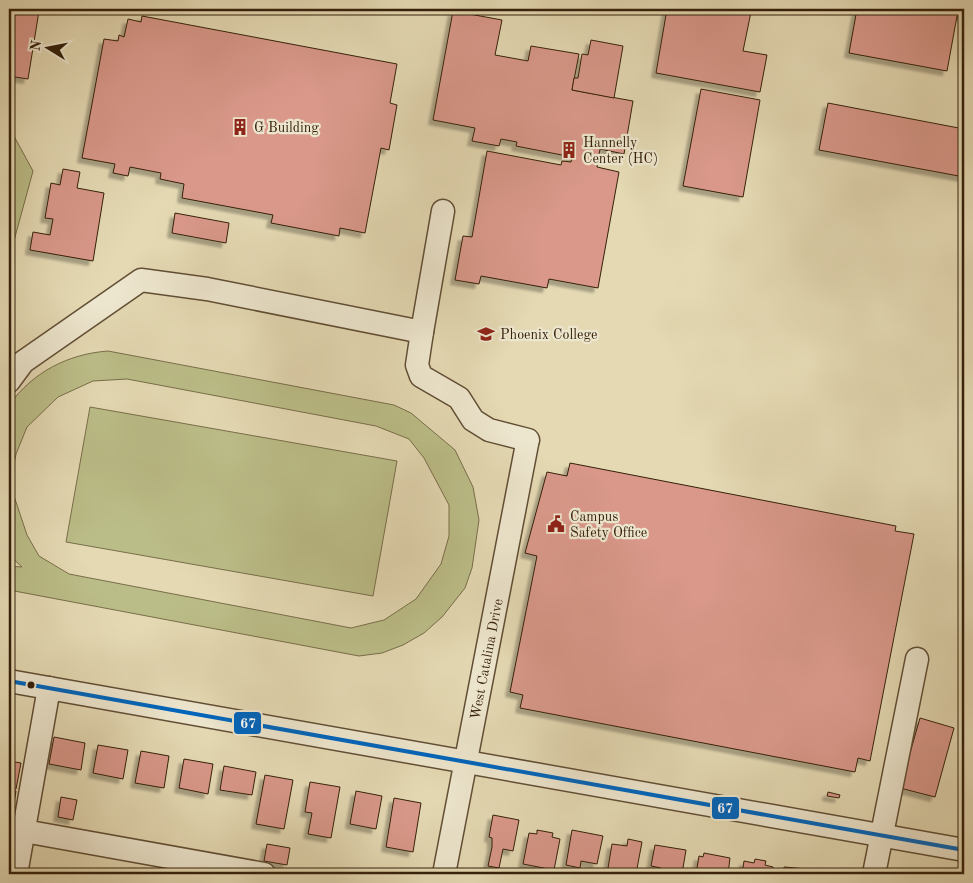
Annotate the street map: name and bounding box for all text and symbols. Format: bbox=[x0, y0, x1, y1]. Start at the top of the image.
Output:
north arrow bbox=[22, 22, 72, 72]
text: N bbox=[28, 39, 44, 52]
building icon: G Building bbox=[230, 117, 250, 137]
place label: G Building bbox=[254, 121, 319, 135]
place label: Hannelly Center (HC) bbox=[583, 136, 658, 166]
building icon: Hannelly Center (HC) bbox=[559, 140, 579, 160]
school or university icon: Phoenix College bbox=[476, 324, 496, 344]
place label: Phoenix College bbox=[500, 328, 597, 342]
place label: Campus Safety Office bbox=[570, 510, 647, 540]
public building icon: Campus Safety Office bbox=[546, 514, 566, 534]
street label: West Catalina Drive bbox=[468, 598, 506, 721]
unlabelled marker bbox=[26, 680, 36, 690]
line badge: 67 bbox=[233, 711, 262, 735]
text: 67 bbox=[240, 717, 256, 731]
line badge: 67 bbox=[711, 796, 740, 820]
text: 67 bbox=[717, 802, 733, 816]

